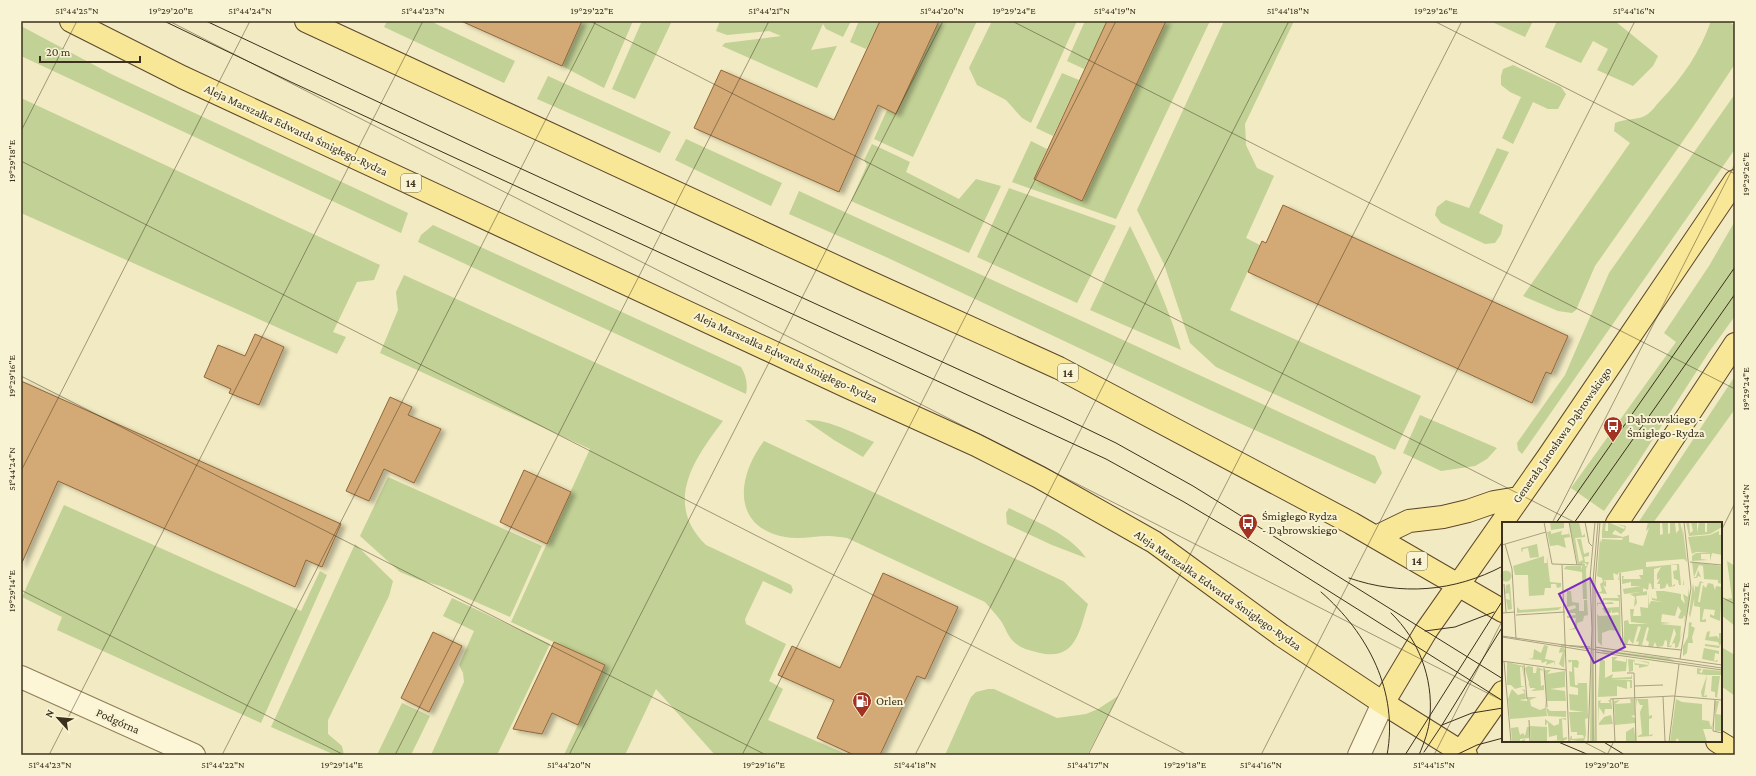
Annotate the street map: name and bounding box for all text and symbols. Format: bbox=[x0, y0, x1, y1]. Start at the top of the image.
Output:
text: 51°44'25"N bbox=[55, 5, 99, 16]
text: 19°29'20"E bbox=[149, 5, 193, 16]
text: 51°44'24"N bbox=[228, 5, 272, 16]
text: 51°44'23"N bbox=[401, 5, 445, 16]
text: 19°29'22"E bbox=[571, 5, 614, 16]
text: 51°44'21"N bbox=[748, 5, 790, 16]
text: 51°44'20"N bbox=[920, 5, 964, 16]
text: 19°29'24"E bbox=[992, 5, 1036, 16]
text: 51°44'19"N bbox=[1094, 5, 1137, 16]
text: 51°44'18"N bbox=[1267, 5, 1310, 16]
text: 19°29'26"E bbox=[1414, 5, 1458, 16]
text: 51°44'16"N bbox=[1613, 5, 1656, 16]
scale bar bbox=[40, 38, 140, 64]
text: 20 m bbox=[46, 45, 71, 59]
street label: Aleja Marszałka Edwarda Śmigłego-Rydza bbox=[202, 81, 390, 179]
text: 19°29'18"E bbox=[6, 139, 17, 182]
text: 19°29'26"E bbox=[1740, 152, 1751, 196]
road number: 14 bbox=[401, 174, 421, 192]
street label: Aleja Marszałka Edwarda Śmigłego-Rydza bbox=[692, 308, 880, 406]
text: 19°29'16"E bbox=[6, 354, 17, 397]
road number: 14 bbox=[1058, 364, 1078, 382]
street label: Generała Jarosława Dąbrowskiego bbox=[1510, 364, 1615, 506]
text: 19°29'24"E bbox=[1740, 367, 1751, 411]
place label: Dąbrowskiego - Śmigłego-Rydza bbox=[1627, 412, 1705, 440]
bus stop icon: Dąbrowskiego - Śmigłego-Rydza bbox=[1602, 415, 1624, 443]
text: 51°44'24"N bbox=[6, 447, 17, 491]
text: 51°44'14"N bbox=[1740, 484, 1751, 526]
place label: Śmigłego Rydza - Dąbrowskiego bbox=[1262, 509, 1338, 537]
bus stop icon: Śmigłego Rydza - Dąbrowskiego bbox=[1237, 512, 1259, 540]
inset map bbox=[1502, 522, 1722, 742]
street label: Aleja Marszałka Edwarda Śmigłego-Rydza bbox=[1132, 527, 1305, 654]
road number: 14 bbox=[1407, 552, 1427, 570]
text: 19°29'14"E bbox=[6, 570, 17, 612]
text: 19°29'22"E bbox=[1740, 582, 1751, 625]
fuel station icon: Orlen bbox=[851, 690, 873, 718]
place label: Orlen bbox=[876, 694, 904, 708]
north arrow bbox=[38, 698, 78, 738]
street label: Podgórna bbox=[94, 705, 142, 737]
text: N bbox=[42, 707, 56, 720]
text: 51°44'23"N bbox=[28, 759, 72, 770]
text: 51°44'22"N bbox=[201, 759, 245, 770]
text: 19°29'14"E bbox=[321, 759, 363, 770]
text: 51°44'20"N bbox=[547, 759, 591, 770]
text: 19°29'16"E bbox=[743, 759, 786, 770]
text: 51°44'18"N bbox=[894, 759, 937, 770]
text: 51°44'17"N bbox=[1067, 759, 1109, 770]
text: 19°29'18"E bbox=[1164, 759, 1207, 770]
text: 51°44'16"N bbox=[1240, 759, 1283, 770]
text: 51°44'15"N bbox=[1413, 759, 1455, 770]
text: 19°29'20"E bbox=[1585, 759, 1629, 770]

